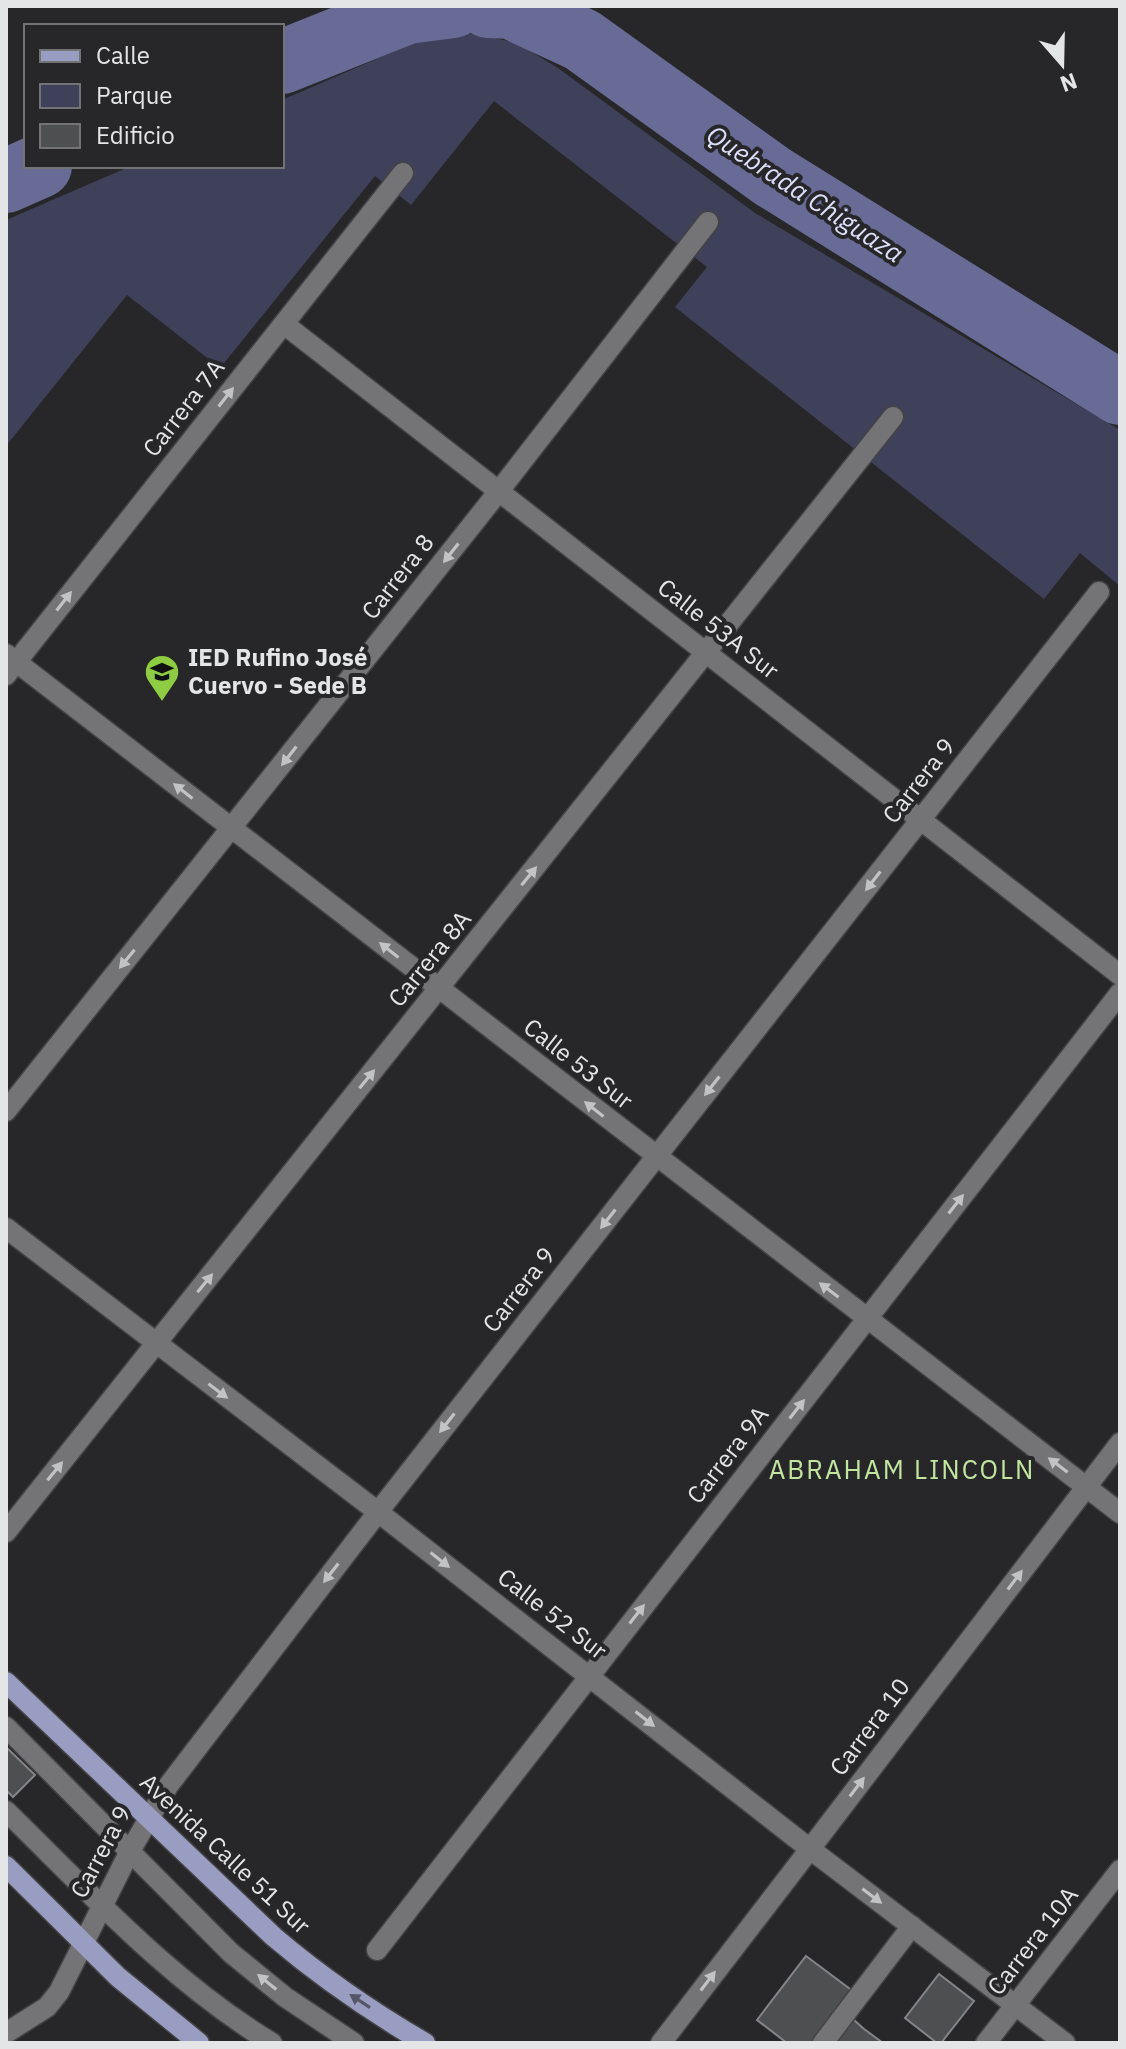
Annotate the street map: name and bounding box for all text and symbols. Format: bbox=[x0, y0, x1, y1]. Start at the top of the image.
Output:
legend bbox=[24, 24, 284, 168]
north arrow bbox=[1022, 24, 1102, 104]
text: Calle bbox=[96, 39, 150, 71]
text: N bbox=[1057, 67, 1081, 100]
text: Parque bbox=[96, 79, 173, 111]
water label: Quebrada Chiguaza bbox=[701, 117, 910, 270]
text: Edificio bbox=[96, 119, 175, 151]
street label: Carrera 7A bbox=[135, 352, 231, 463]
one-way arrow bbox=[217, 387, 233, 407]
street label: Carrera 8 bbox=[354, 527, 441, 626]
one-way arrow bbox=[442, 542, 459, 563]
street label: Calle 53A Sur bbox=[651, 571, 786, 686]
one-way arrow bbox=[56, 591, 72, 611]
place label: IED Rufino José Cuervo - Sede B bbox=[188, 641, 367, 701]
school or university icon: IED Rufino José Cuervo - Sede B bbox=[143, 653, 181, 703]
street label: Carrera 9 bbox=[875, 731, 962, 830]
one-way arrow bbox=[281, 746, 297, 766]
one-way arrow bbox=[173, 784, 193, 800]
one-way arrow bbox=[520, 866, 536, 886]
one-way arrow bbox=[865, 871, 881, 891]
street label: Carrera 8A bbox=[380, 903, 478, 1013]
one-way arrow bbox=[378, 943, 399, 959]
one-way arrow bbox=[119, 949, 136, 969]
street label: Calle 53 Sur bbox=[517, 1010, 640, 1116]
one-way arrow bbox=[358, 1069, 375, 1089]
one-way arrow bbox=[704, 1076, 721, 1096]
one-way arrow bbox=[584, 1102, 604, 1118]
one-way arrow bbox=[948, 1194, 964, 1214]
one-way arrow bbox=[600, 1209, 616, 1229]
street label: Carrera 9 bbox=[475, 1240, 562, 1339]
one-way arrow bbox=[196, 1273, 212, 1293]
one-way arrow bbox=[819, 1283, 840, 1299]
one-way arrow bbox=[208, 1382, 228, 1398]
street label: Carrera 9A bbox=[679, 1399, 775, 1510]
one-way arrow bbox=[788, 1399, 804, 1419]
one-way arrow bbox=[440, 1413, 456, 1433]
district label: ABRAHAM LINCOLN bbox=[769, 1452, 1035, 1486]
one-way arrow bbox=[1048, 1458, 1068, 1474]
one-way arrow bbox=[46, 1461, 62, 1481]
one-way arrow bbox=[430, 1551, 450, 1567]
street label: Calle 52 Sur bbox=[491, 1560, 614, 1666]
one-way arrow bbox=[323, 1563, 339, 1583]
one-way arrow bbox=[1007, 1570, 1023, 1590]
one-way arrow bbox=[629, 1604, 645, 1625]
street label: Carrera 10 bbox=[822, 1671, 916, 1782]
one-way arrow bbox=[635, 1711, 655, 1727]
street label: Avenida Calle 51 Sur bbox=[134, 1766, 318, 1941]
one-way arrow bbox=[849, 1777, 865, 1797]
street label: Carrera 9 bbox=[63, 1800, 138, 1903]
street label: Carrera 10A bbox=[980, 1879, 1085, 2001]
one-way arrow bbox=[862, 1887, 882, 1903]
one-way arrow bbox=[700, 1971, 716, 1991]
one-way arrow bbox=[257, 1974, 278, 1991]
one-way arrow bbox=[349, 1994, 370, 2009]

